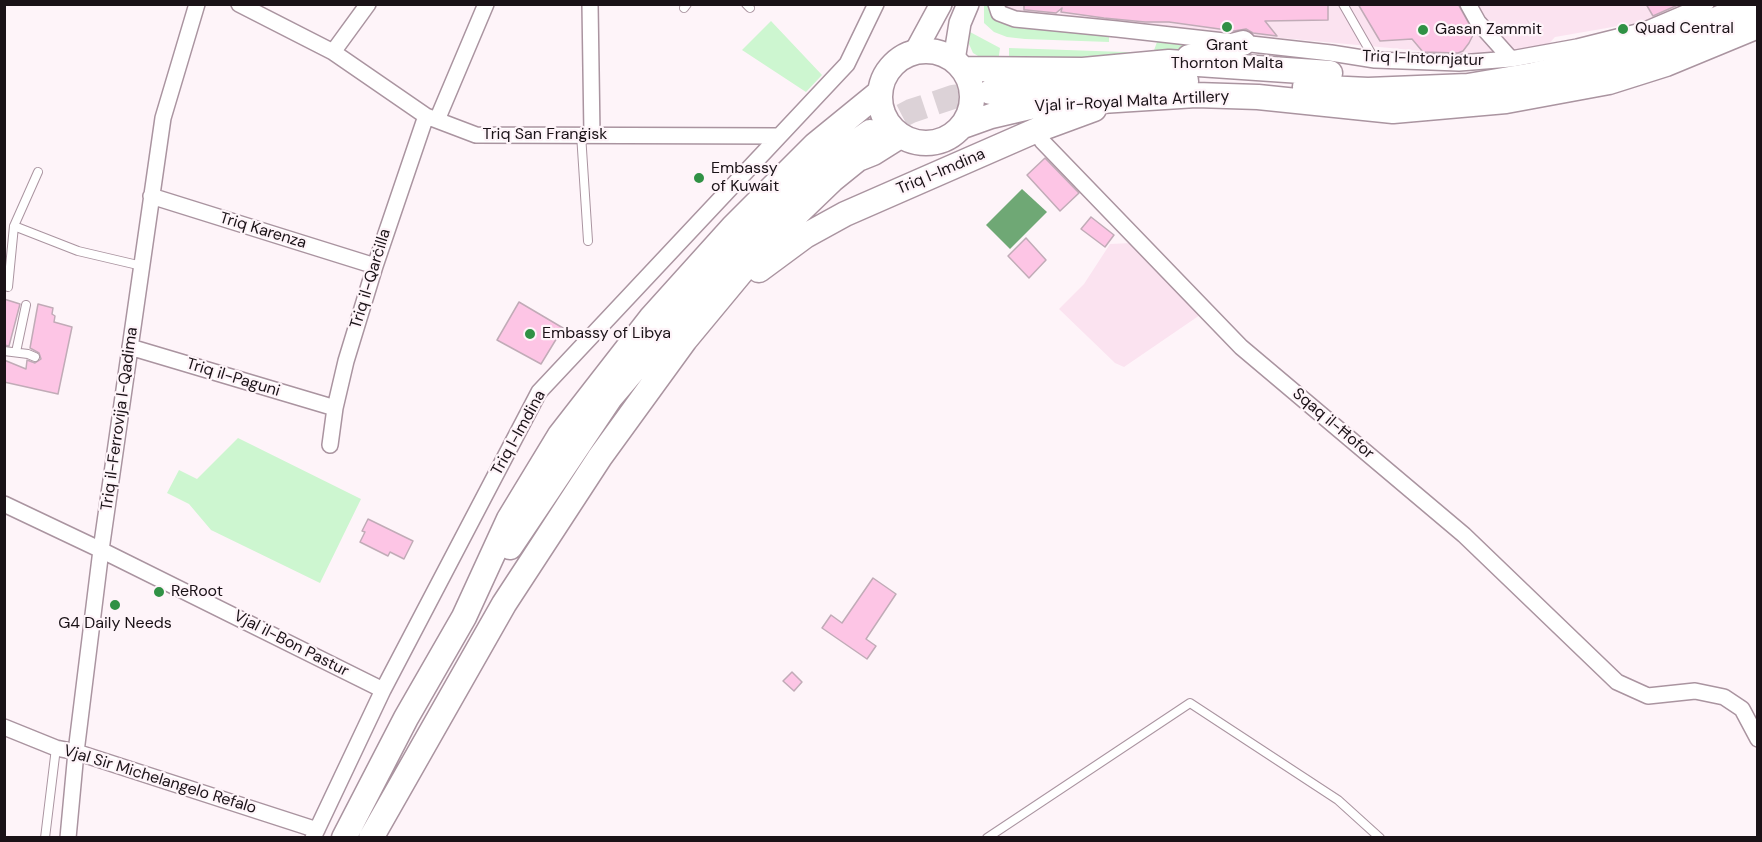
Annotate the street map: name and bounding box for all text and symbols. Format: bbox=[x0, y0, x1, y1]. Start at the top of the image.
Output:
place label: Quad Central bbox=[1635, 19, 1734, 39]
marker: Grant Thornton Malta bbox=[1220, 20, 1234, 34]
place label: Gasan Zammit bbox=[1435, 20, 1542, 40]
marker: Quad Central bbox=[1616, 22, 1630, 36]
marker: Gasan Zammit bbox=[1416, 23, 1430, 37]
place label: Grant Thornton Malta bbox=[1171, 36, 1283, 74]
street label: Triq l-Intornjatur bbox=[1362, 47, 1484, 71]
street label: Vjal ir-Royal Malta Artillery bbox=[1034, 87, 1230, 117]
street label: Triq San Franġisk bbox=[483, 125, 607, 145]
street label: Triq l-Imdina bbox=[894, 145, 988, 199]
place label: Embassy of Kuwait bbox=[711, 159, 779, 197]
marker: Embassy of Kuwait bbox=[692, 171, 706, 185]
street label: Triq Karenza bbox=[217, 209, 309, 253]
street label: Triq il-Qarċilla bbox=[347, 227, 395, 331]
place label: Embassy of Libya bbox=[542, 324, 671, 344]
street label: Triq il-Ferrovija l-Qadima bbox=[98, 326, 142, 512]
marker: Embassy of Libya bbox=[523, 327, 537, 341]
street label: Triq il-Paguni bbox=[184, 355, 282, 401]
street label: Sqaq il-Ħofor bbox=[1288, 384, 1378, 464]
street label: Triq l-Imdina bbox=[488, 387, 550, 479]
place label: ReRoot bbox=[171, 582, 223, 602]
marker: ReRoot bbox=[152, 585, 166, 599]
marker: G4 Daily Needs bbox=[108, 598, 122, 612]
street label: Vjal il-Bon Pastur bbox=[230, 607, 352, 681]
place label: G4 Daily Needs bbox=[58, 614, 172, 634]
street label: Vjal Sir Michelangelo Refalo bbox=[61, 741, 259, 819]

